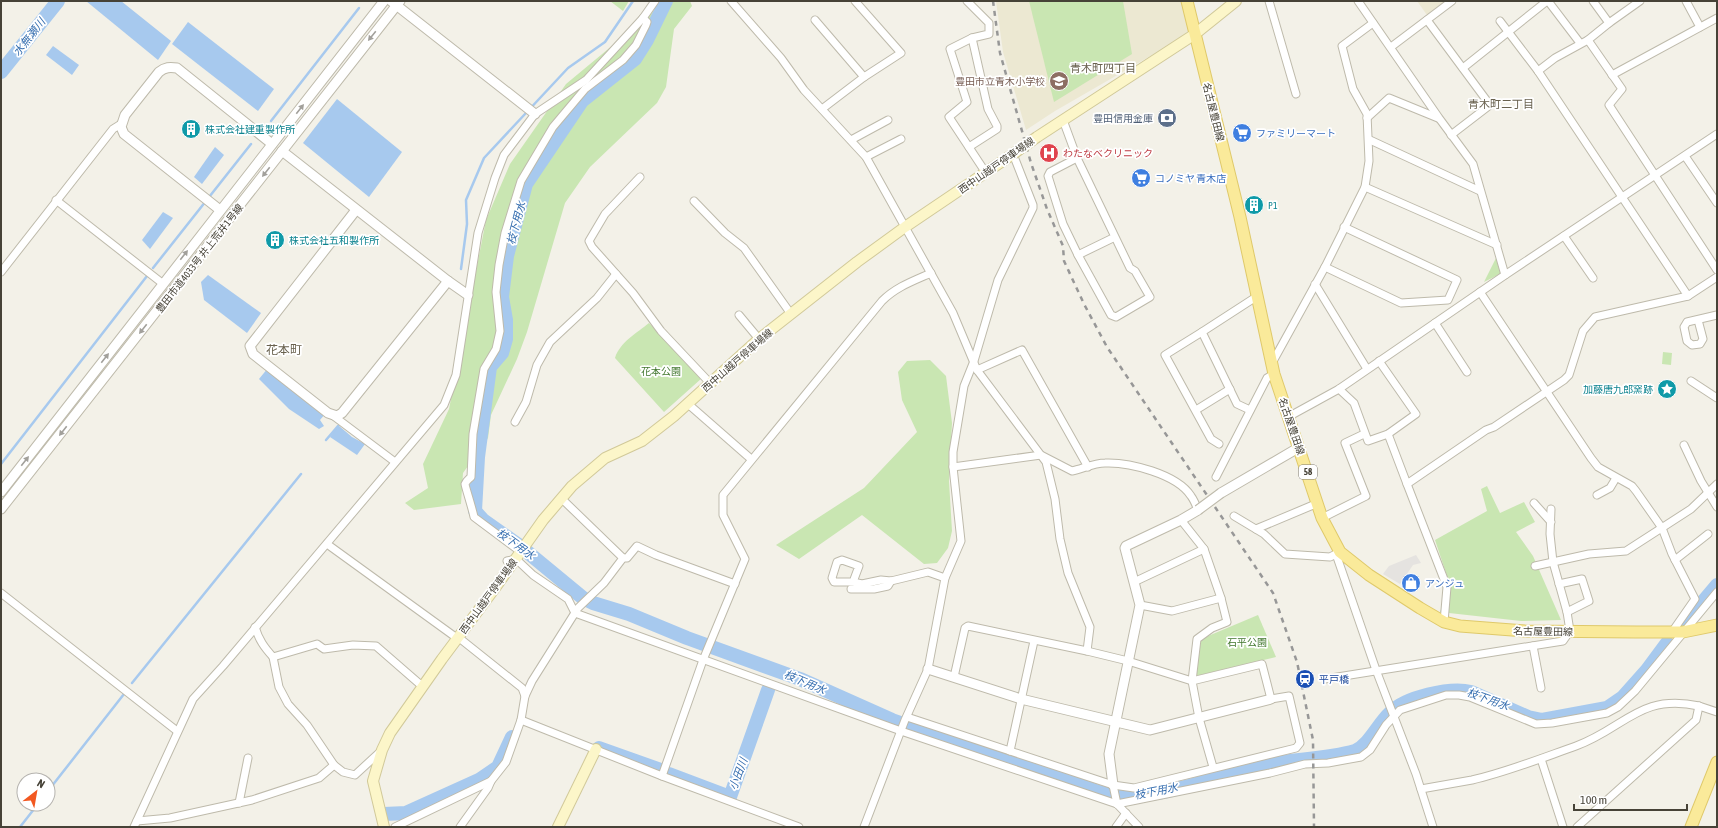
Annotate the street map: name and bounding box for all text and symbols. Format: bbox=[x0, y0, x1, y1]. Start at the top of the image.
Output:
water label: 水無瀬川 bbox=[11, 15, 48, 58]
one-way arrow bbox=[368, 31, 377, 42]
district label: 青木町四丁目 bbox=[1070, 62, 1136, 74]
school or university icon: 豊田市立青木小学校 bbox=[1048, 70, 1070, 92]
place label: 豊田市立青木小学校 bbox=[955, 76, 1045, 87]
street label: 名古屋豊田線 bbox=[1201, 82, 1226, 143]
district label: 青木町二丁目 bbox=[1468, 98, 1534, 110]
one-way arrow bbox=[295, 104, 304, 115]
bank icon: 豊田信用金庫 bbox=[1156, 107, 1178, 129]
place label: 豊田信用金庫 bbox=[1093, 113, 1153, 124]
building icon: 株式会社建重製作所 bbox=[180, 118, 202, 140]
supermarket icon: ファミリーマート bbox=[1231, 122, 1253, 144]
place label: 株式会社建重製作所 bbox=[205, 124, 295, 135]
place label: ファミリーマート bbox=[1256, 128, 1336, 139]
street label: 西中山越戸停車場線 bbox=[956, 135, 1036, 196]
hospital icon: わたなべクリニック bbox=[1038, 142, 1060, 164]
place label: わたなべクリニック bbox=[1063, 148, 1153, 159]
one-way arrow bbox=[262, 166, 270, 177]
supermarket icon: コノミヤ 青木店 bbox=[1130, 167, 1152, 189]
place label: コノミヤ 青木店 bbox=[1155, 173, 1226, 184]
building icon: P1 bbox=[1243, 194, 1265, 216]
water label: 枝下用水 bbox=[505, 199, 528, 246]
place label: P1 bbox=[1268, 200, 1278, 211]
street label: 豊田市道4033号 井上荒井1号線 bbox=[154, 202, 245, 315]
building icon: 株式会社五和製作所 bbox=[264, 229, 286, 251]
place label: 株式会社五和製作所 bbox=[289, 235, 379, 246]
one-way arrow bbox=[180, 250, 189, 261]
one-way arrow bbox=[139, 324, 148, 335]
street label: 西中山越戸停車場線 bbox=[700, 327, 775, 394]
district label: 花本町 bbox=[266, 343, 302, 357]
one-way arrow bbox=[100, 352, 109, 363]
park label: 花本公園 bbox=[641, 366, 681, 377]
place icon: 加藤唐九郎窯跡 bbox=[1656, 378, 1678, 400]
place label: 加藤唐九郎窯跡 bbox=[1583, 384, 1653, 395]
street label: 名古屋豊田線 bbox=[1277, 396, 1306, 456]
one-way arrow bbox=[58, 426, 67, 437]
one-way arrow bbox=[21, 455, 29, 466]
road number: 58 bbox=[1299, 465, 1317, 479]
water label: 枝下用水 bbox=[495, 526, 538, 562]
street label: 西中山越戸停車場線 bbox=[458, 557, 519, 636]
shop icon: アンジュ bbox=[1400, 572, 1422, 594]
place label: アンジュ bbox=[1425, 578, 1464, 589]
street label: 名古屋豊田線 bbox=[1513, 625, 1573, 638]
park label: 石平公園 bbox=[1227, 637, 1267, 648]
water label: 枝下用水 bbox=[782, 668, 829, 697]
station icon: 平戸橋 bbox=[1294, 668, 1316, 690]
place label: 平戸橋 bbox=[1319, 674, 1349, 685]
water label: 枝下用水 bbox=[1465, 686, 1512, 713]
water label: 小田川 bbox=[727, 756, 750, 792]
north arrow bbox=[16, 772, 56, 812]
text: N bbox=[35, 777, 47, 790]
water label: 枝下用水 bbox=[1133, 781, 1180, 801]
scale bar bbox=[1574, 786, 1687, 812]
text: 100 m bbox=[1580, 793, 1607, 807]

